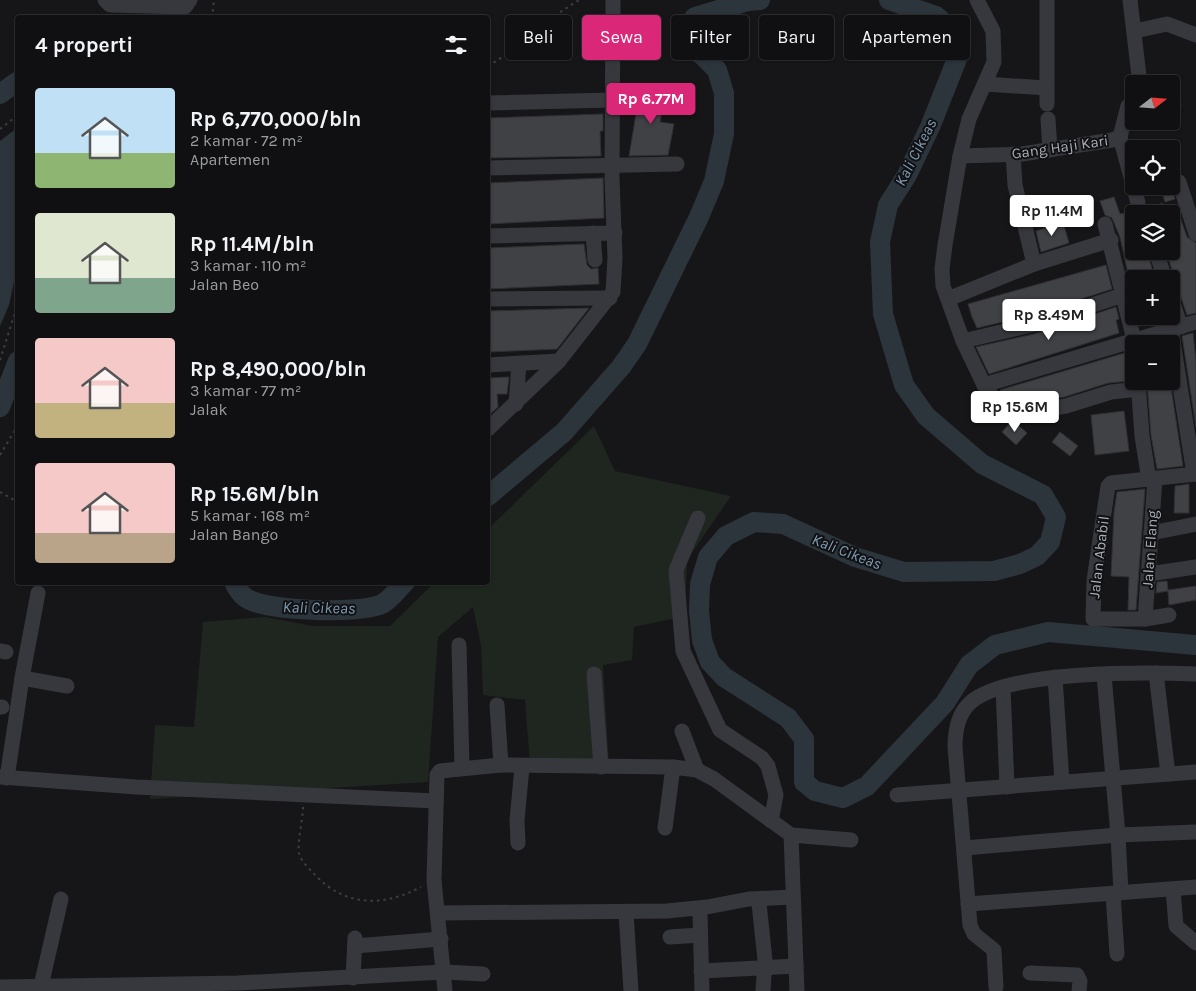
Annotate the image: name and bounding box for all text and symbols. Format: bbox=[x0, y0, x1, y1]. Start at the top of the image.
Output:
chip: Beli bbox=[505, 15, 572, 60]
chip: Sewa bbox=[582, 15, 661, 60]
chip: Filter bbox=[671, 15, 749, 60]
chip: Baru bbox=[759, 15, 834, 60]
chip: Apartemen bbox=[844, 15, 970, 60]
icon: filters bbox=[442, 31, 470, 59]
text: 4 properti bbox=[35, 33, 133, 57]
north arrow bbox=[1125, 75, 1180, 130]
map controls bbox=[1125, 75, 1180, 390]
pin: Rp 6.77M bbox=[599, 82, 703, 125]
text: Rp 6.77M bbox=[617, 89, 685, 108]
text: Rp 6,770,000/bln bbox=[190, 107, 361, 131]
icon: home bbox=[75, 108, 135, 168]
water label: Kali Cikeas bbox=[890, 115, 941, 189]
text: 2 kamar · 72 m² bbox=[190, 131, 303, 150]
street label: Gang Haji Kari bbox=[1011, 131, 1109, 163]
button: locate bbox=[1125, 140, 1180, 195]
text: Apartemen bbox=[190, 150, 270, 169]
pin: Rp 11.4M bbox=[1000, 194, 1104, 237]
text: Rp 11.4M bbox=[1021, 201, 1083, 220]
button: layers bbox=[1125, 205, 1180, 260]
text: Rp 11.4M/bln bbox=[190, 232, 314, 256]
icon: home bbox=[75, 233, 135, 293]
text: 3 kamar · 110 m² bbox=[190, 256, 306, 275]
button: + bbox=[1125, 270, 1180, 325]
text: Jalan Beo bbox=[190, 275, 259, 294]
pin: Rp 8.49M bbox=[997, 298, 1101, 341]
text: Rp 8.49M bbox=[1013, 305, 1085, 324]
button: − bbox=[1125, 335, 1180, 390]
text: Rp 8,490,000/bln bbox=[190, 357, 367, 381]
icon: home bbox=[75, 358, 135, 418]
text: 3 kamar · 77 m² bbox=[190, 381, 301, 400]
pin: Rp 15.6M bbox=[963, 390, 1067, 433]
text: Rp 15.6M bbox=[982, 397, 1048, 416]
text: Jalak bbox=[190, 400, 228, 419]
text: Rp 15.6M/bln bbox=[190, 482, 319, 506]
icon: home bbox=[75, 483, 135, 543]
text: 5 kamar · 168 m² bbox=[190, 506, 310, 525]
street label: Jalan Elang bbox=[1138, 509, 1162, 588]
street label: Jalan Ababil bbox=[1085, 515, 1113, 599]
text: Jalan Bango bbox=[190, 525, 278, 544]
water label: Kali Cikeas bbox=[809, 530, 885, 574]
water label: Kali Cikeas bbox=[282, 597, 356, 618]

